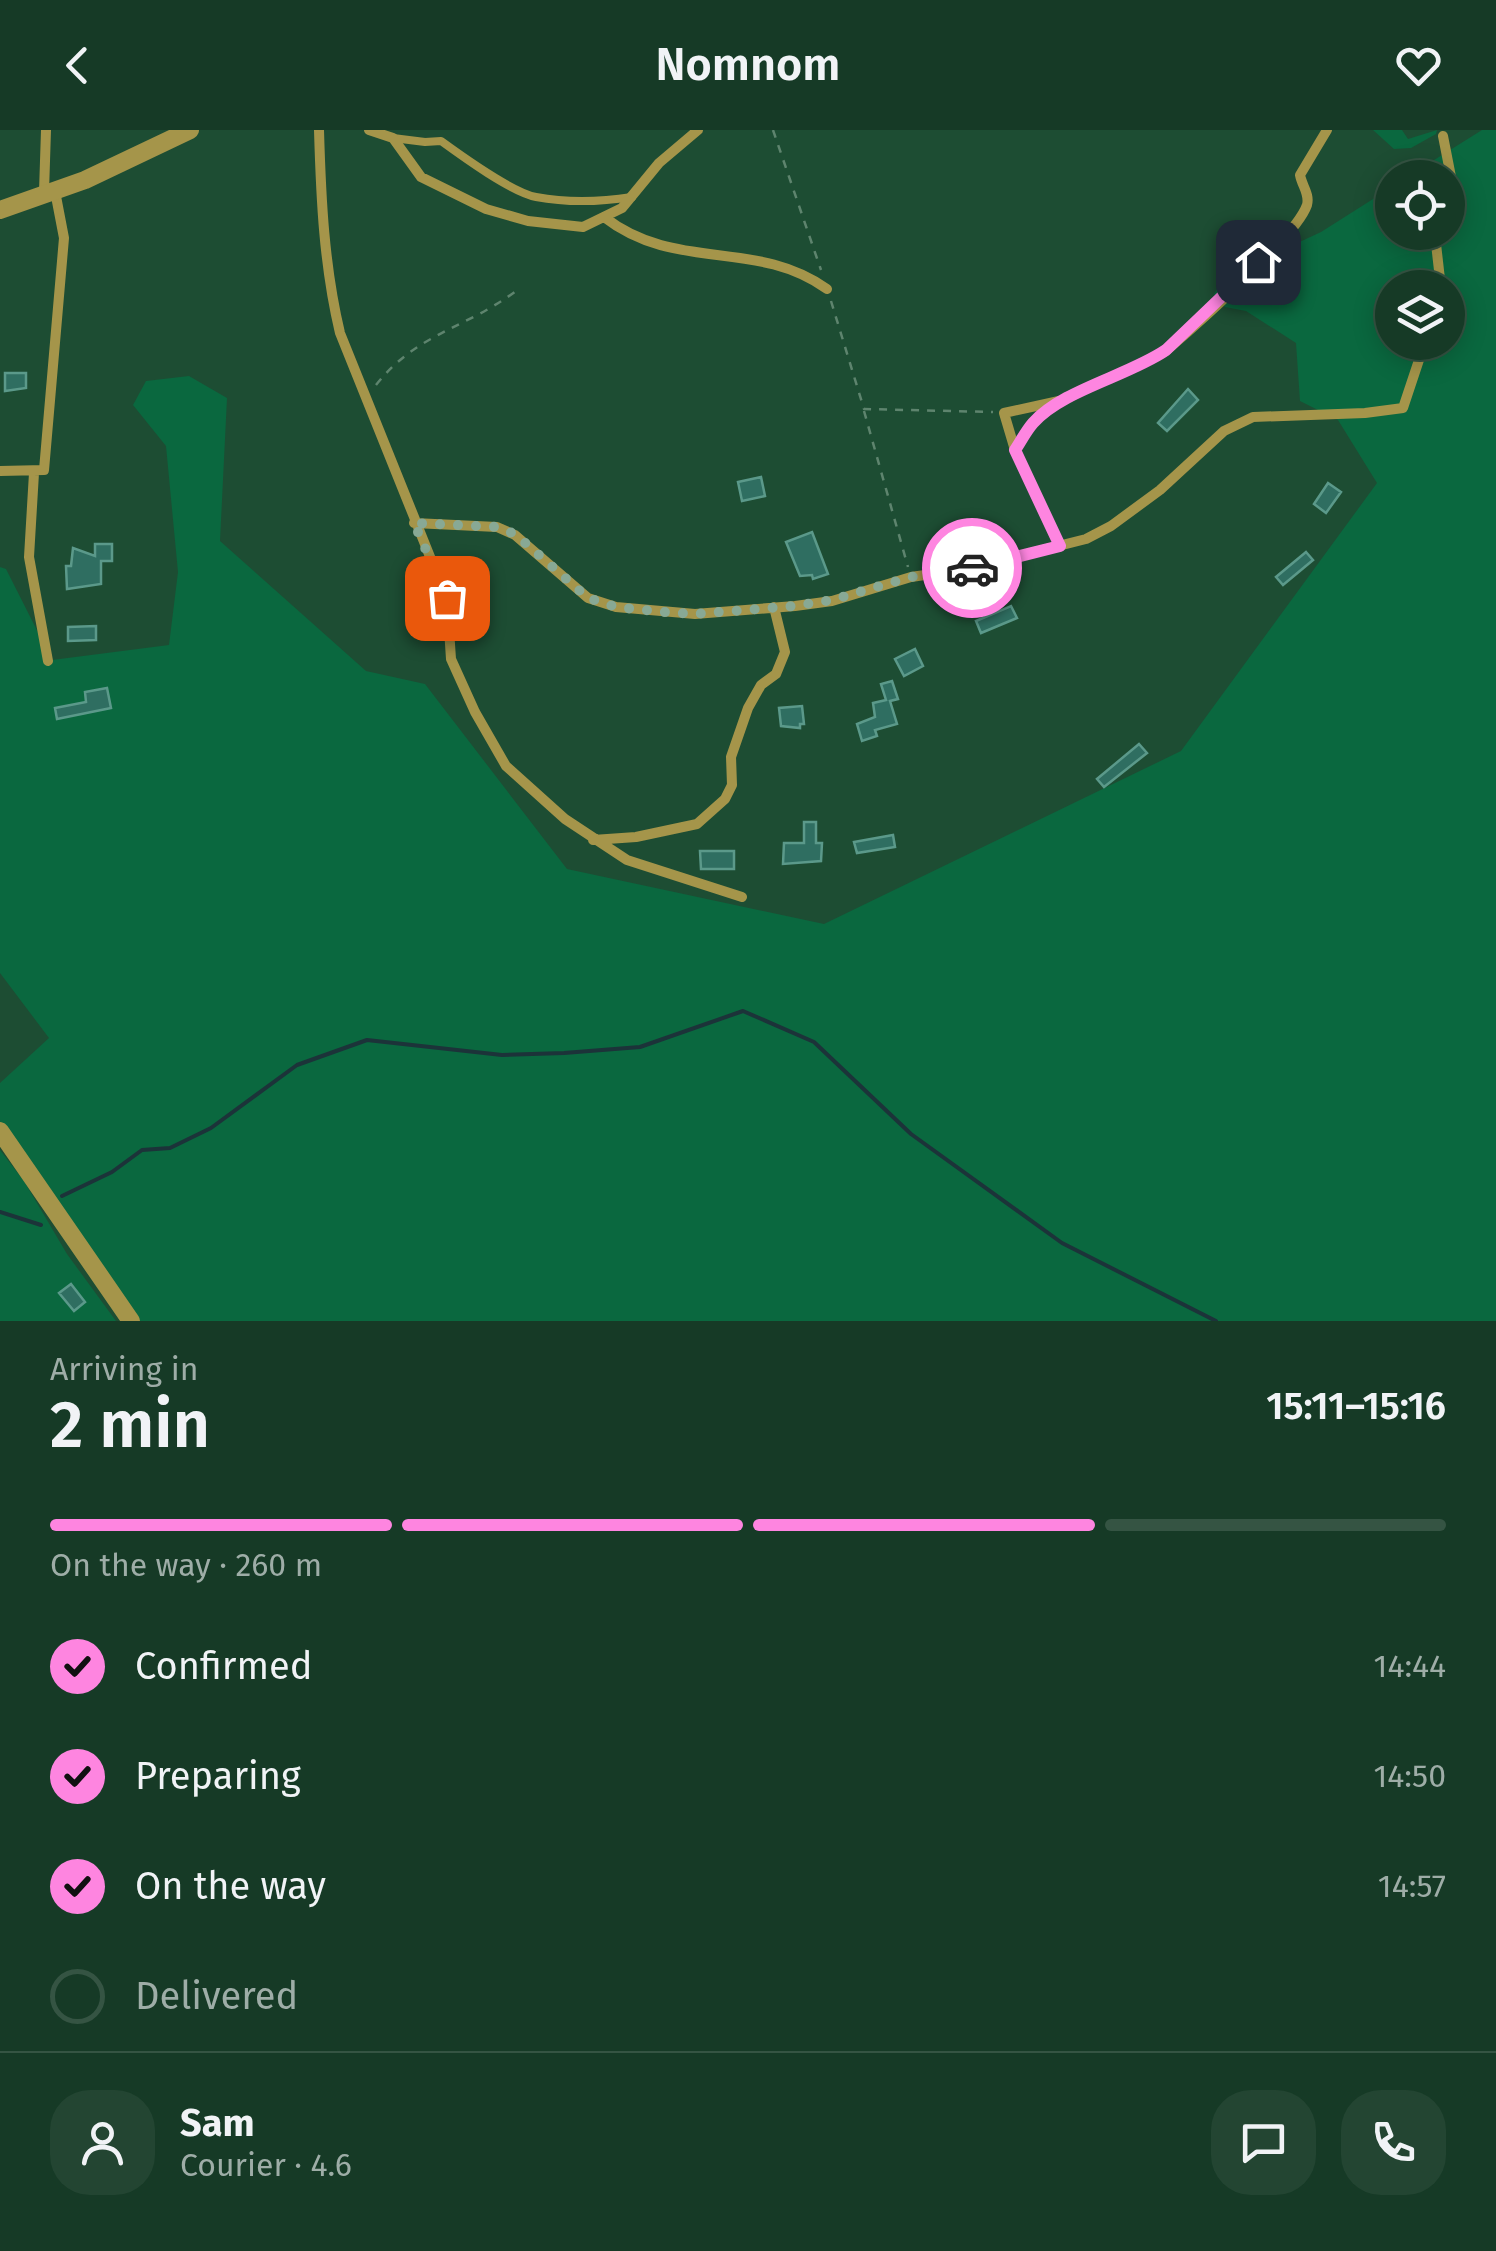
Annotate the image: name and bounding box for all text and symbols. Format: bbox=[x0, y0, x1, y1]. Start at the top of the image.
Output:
icon: back bbox=[50, 38, 105, 93]
text: Nomnom bbox=[656, 38, 841, 92]
icon: heart bbox=[1391, 38, 1446, 93]
map controls bbox=[1375, 160, 1465, 360]
button: locate bbox=[1375, 160, 1465, 250]
pin bbox=[1216, 220, 1301, 305]
icon: home bbox=[1231, 235, 1286, 290]
button: layers bbox=[1375, 270, 1465, 360]
courier bbox=[922, 518, 1022, 618]
icon: car bbox=[945, 541, 1000, 596]
pin bbox=[405, 556, 490, 641]
icon: bag bbox=[420, 571, 475, 626]
text: Arriving in bbox=[50, 1350, 198, 1388]
text: 15:11–15:16 bbox=[1266, 1383, 1446, 1429]
text: 2 min bbox=[50, 1386, 210, 1464]
text: On the way · 260 m bbox=[50, 1546, 322, 1584]
icon: check bbox=[50, 1639, 105, 1694]
text: Confirmed bbox=[135, 1643, 313, 1689]
text: 14:44 bbox=[1374, 1647, 1446, 1685]
icon: check bbox=[50, 1749, 105, 1804]
text: Preparing bbox=[135, 1753, 301, 1799]
text: 14:50 bbox=[1373, 1757, 1446, 1795]
icon: check bbox=[50, 1859, 105, 1914]
text: On the way bbox=[135, 1863, 326, 1909]
text: 14:57 bbox=[1378, 1867, 1446, 1905]
text: Delivered bbox=[135, 1973, 298, 2019]
button: person bbox=[50, 2090, 155, 2195]
button: chat bbox=[1211, 2090, 1316, 2195]
button: phone bbox=[1341, 2090, 1446, 2195]
text: Sam bbox=[180, 2100, 255, 2146]
text: Courier · 4.6 bbox=[180, 2146, 352, 2184]

